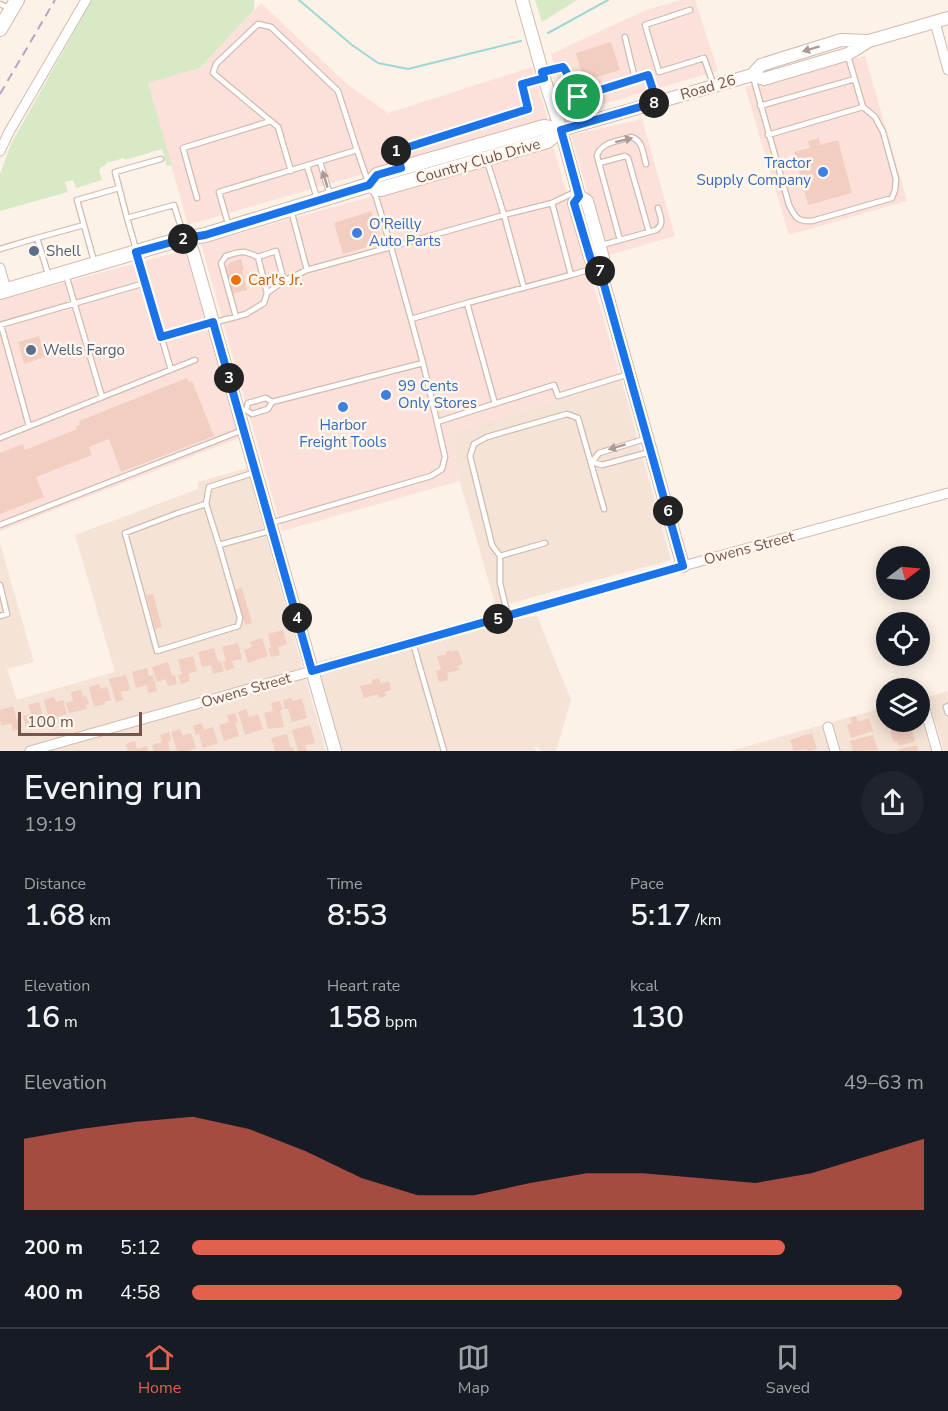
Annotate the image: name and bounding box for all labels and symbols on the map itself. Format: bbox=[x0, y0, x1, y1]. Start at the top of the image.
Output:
one-way arrow bbox=[802, 45, 820, 54]
street label: Road 26 bbox=[678, 70, 738, 104]
pin bbox=[552, 71, 603, 122]
pin: 8 bbox=[639, 88, 669, 118]
street label: Country Club Drive bbox=[413, 134, 543, 188]
one-way arrow bbox=[615, 135, 633, 145]
pin: 1 bbox=[381, 136, 411, 166]
place label: Tractor Supply Company bbox=[696, 153, 812, 190]
marker: Tractor Supply Company bbox=[816, 165, 830, 179]
one-way arrow bbox=[320, 170, 329, 188]
place label: O'Reilly Auto Parts bbox=[369, 214, 441, 251]
pin: 2 bbox=[168, 224, 198, 254]
marker: O'Reilly Auto Parts bbox=[350, 226, 364, 240]
place label: Shell bbox=[46, 241, 81, 261]
marker: Shell bbox=[27, 244, 41, 258]
pin: 7 bbox=[585, 256, 615, 286]
place label: Carl's Jr. bbox=[248, 270, 303, 290]
marker: Carl's Jr. bbox=[229, 273, 243, 287]
place label: Wells Fargo bbox=[43, 340, 125, 360]
marker: Wells Fargo bbox=[24, 343, 38, 357]
pin: 3 bbox=[214, 363, 244, 393]
place label: 99 Cents Only Stores bbox=[398, 376, 477, 413]
marker: 99 Cents Only Stores bbox=[379, 388, 393, 402]
marker: Harbor Freight Tools bbox=[336, 400, 350, 414]
place label: Harbor Freight Tools bbox=[299, 415, 387, 452]
one-way arrow bbox=[608, 443, 626, 452]
pin: 6 bbox=[653, 496, 683, 526]
street label: Owens Street bbox=[702, 526, 797, 570]
north arrow bbox=[876, 546, 930, 600]
pin: 4 bbox=[282, 603, 312, 633]
pin: 5 bbox=[483, 604, 513, 634]
street label: Owens Street bbox=[199, 667, 294, 712]
scale bar bbox=[18, 709, 142, 736]

